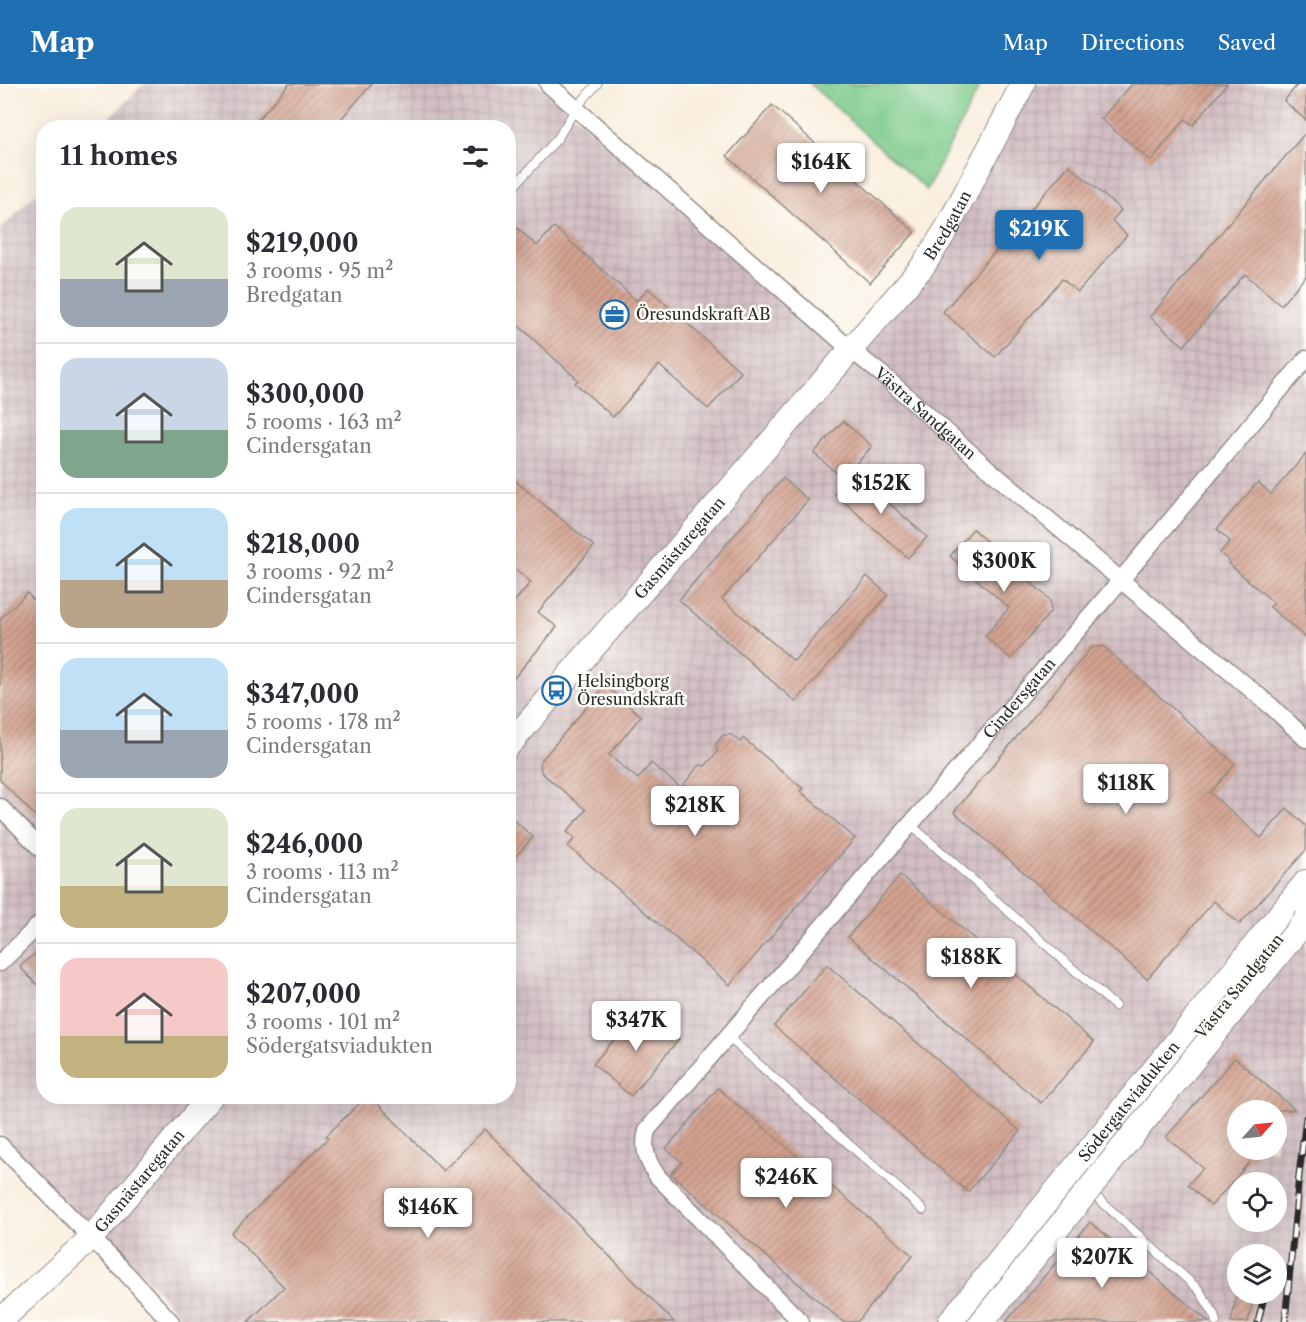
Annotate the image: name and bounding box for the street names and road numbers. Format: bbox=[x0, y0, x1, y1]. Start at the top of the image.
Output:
street label: Bredgatan bbox=[919, 187, 975, 264]
street label: Västra Sandgatan bbox=[870, 362, 981, 464]
street label: Gasmästaregatan bbox=[630, 492, 729, 603]
street label: Cindersgatan bbox=[979, 653, 1060, 743]
street label: Västra Sandgatan bbox=[1190, 929, 1287, 1043]
street label: Södergatsviadukten bbox=[1074, 1037, 1183, 1166]
street label: Gasmästaregatan bbox=[90, 1125, 189, 1237]

